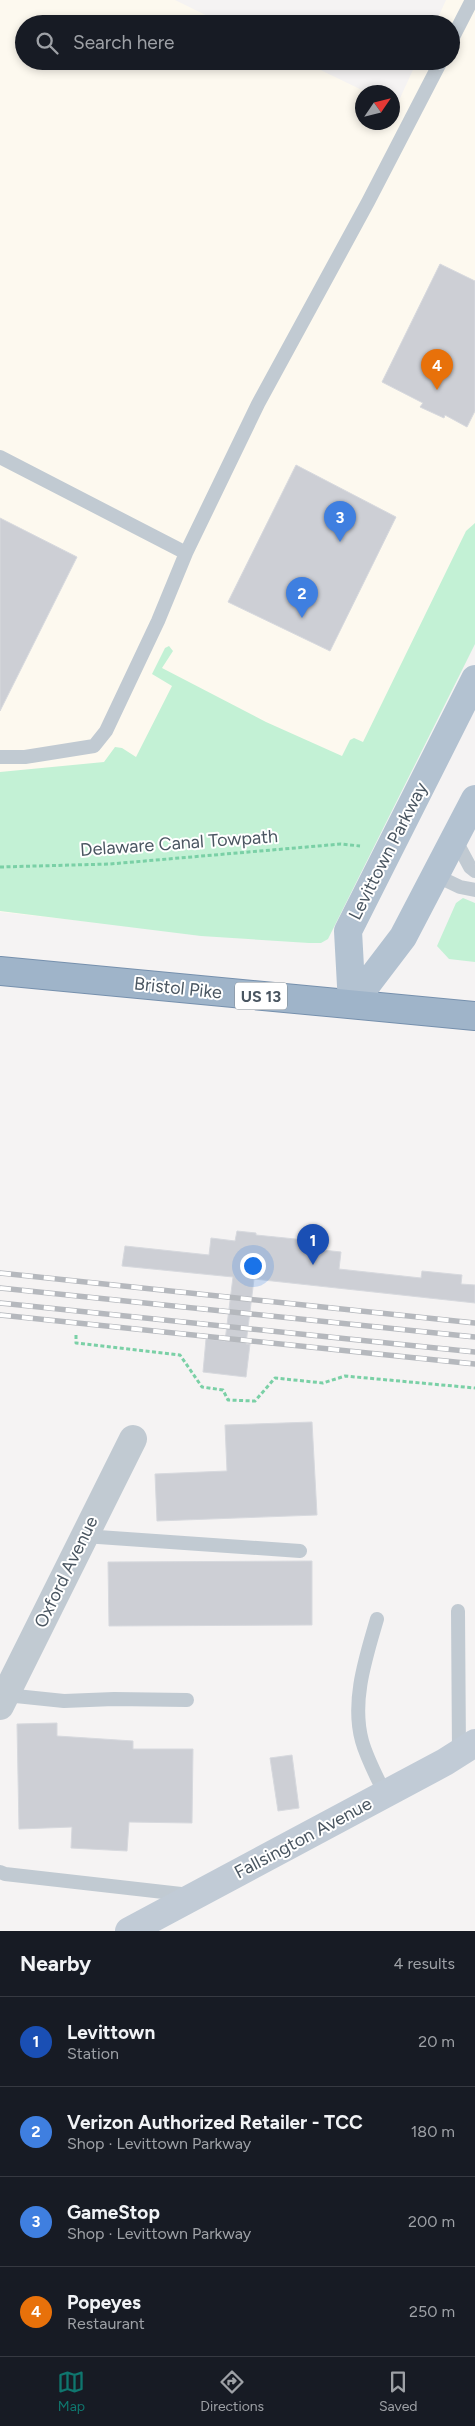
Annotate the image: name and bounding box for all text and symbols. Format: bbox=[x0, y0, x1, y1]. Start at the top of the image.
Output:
search box bbox=[15, 15, 460, 70]
icon: search bbox=[33, 29, 61, 57]
text: Search here bbox=[73, 31, 175, 54]
north arrow bbox=[355, 85, 400, 130]
pin: 4 bbox=[421, 349, 453, 390]
pin: 3 bbox=[324, 501, 356, 542]
pin: 2 bbox=[286, 577, 318, 618]
street label: Levittown Parkway bbox=[344, 778, 432, 923]
street label: Delaware Canal Towpath bbox=[79, 825, 279, 861]
street label: Bristol Pike bbox=[133, 972, 223, 1004]
road number: US 13 bbox=[235, 982, 287, 1009]
pin: 1 bbox=[297, 1224, 329, 1265]
your location bbox=[240, 1253, 266, 1279]
street label: Oxford Avenue bbox=[29, 1512, 103, 1631]
street label: Fallsington Avenue bbox=[231, 1792, 376, 1884]
text: Nearby bbox=[20, 1951, 91, 1976]
text: 4 results bbox=[394, 1954, 455, 1973]
text: Levittown bbox=[67, 2021, 155, 2044]
text: 1 bbox=[33, 2032, 39, 2051]
text: 20 m bbox=[418, 2032, 455, 2051]
text: Station bbox=[67, 2044, 119, 2063]
text: Verizon Authorized Retailer - TCC bbox=[67, 2111, 363, 2134]
text: 2 bbox=[31, 2122, 41, 2141]
text: 180 m bbox=[411, 2122, 455, 2141]
text: Shop · Levittown Parkway bbox=[67, 2134, 251, 2153]
text: GameStop bbox=[67, 2201, 160, 2224]
text: 3 bbox=[32, 2212, 40, 2231]
text: 200 m bbox=[408, 2212, 455, 2231]
text: Shop · Levittown Parkway bbox=[67, 2224, 251, 2243]
text: Popeyes bbox=[67, 2291, 141, 2314]
text: 4 bbox=[31, 2302, 41, 2321]
text: 250 m bbox=[409, 2302, 455, 2321]
text: Restaurant bbox=[67, 2314, 145, 2333]
tab: Map bbox=[57, 2368, 85, 2415]
tab: Directions bbox=[200, 2368, 264, 2415]
tab: Saved bbox=[379, 2368, 418, 2415]

